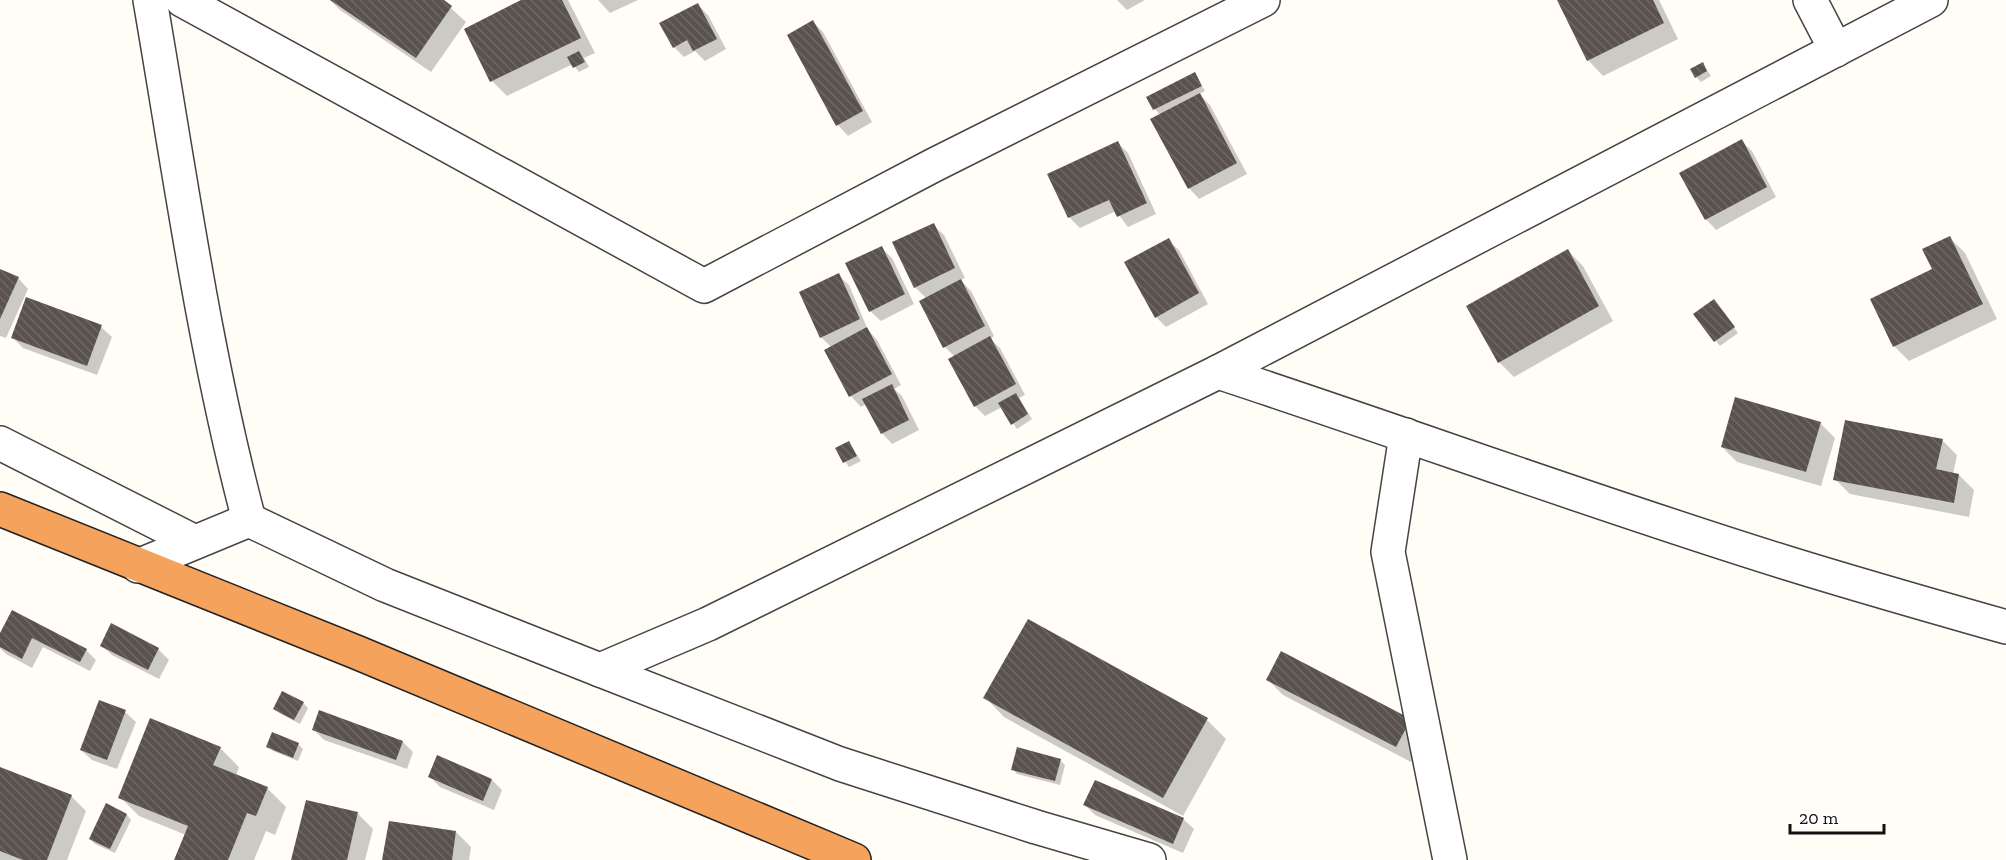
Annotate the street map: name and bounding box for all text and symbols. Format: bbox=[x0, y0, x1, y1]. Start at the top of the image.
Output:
scale bar bbox=[1790, 797, 1884, 835]
text: 20 m bbox=[1799, 807, 1839, 829]

